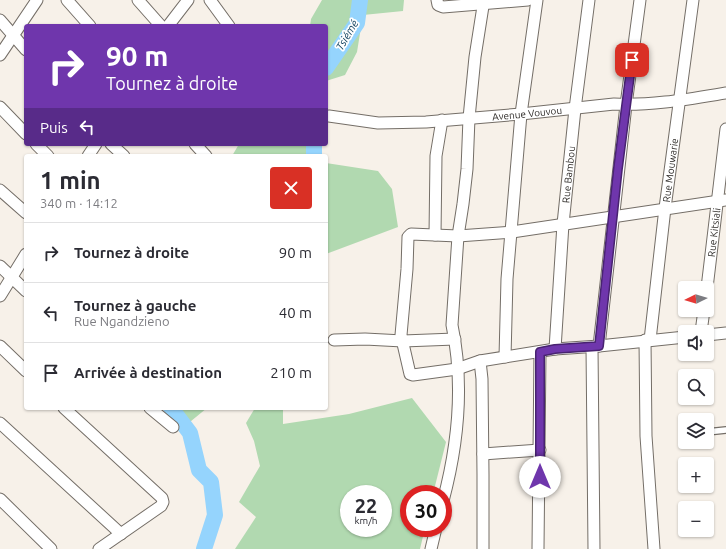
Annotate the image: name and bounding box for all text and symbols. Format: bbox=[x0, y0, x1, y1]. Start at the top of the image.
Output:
water label: Tsiémé bbox=[333, 17, 361, 52]
icon: right bbox=[40, 40, 92, 92]
text: 90 m bbox=[106, 40, 168, 71]
pin bbox=[615, 43, 649, 77]
icon: arrive bbox=[621, 49, 643, 71]
text: Tournez à droite bbox=[106, 73, 238, 93]
street label: Avenue Vouvou bbox=[492, 104, 563, 122]
icon: left bbox=[76, 116, 98, 138]
text: Puis bbox=[40, 119, 68, 136]
street label: Rue Mouwarie bbox=[660, 137, 680, 203]
street label: Rue Bambou bbox=[560, 145, 577, 204]
text: 1 min bbox=[40, 167, 101, 194]
button: close bbox=[270, 167, 312, 209]
text: 340 m · 14:12 bbox=[40, 196, 118, 210]
street label: Rue Kitsiali bbox=[705, 207, 722, 258]
icon: right bbox=[40, 242, 62, 264]
text: Tournez à droite bbox=[74, 244, 189, 261]
text: 90 m bbox=[279, 244, 312, 261]
north arrow bbox=[678, 281, 714, 317]
map controls bbox=[678, 281, 714, 537]
text: Tournez à gauche bbox=[74, 297, 197, 314]
icon: left bbox=[40, 302, 62, 324]
text: 40 m bbox=[279, 304, 312, 321]
text: Rue Ngandzieno bbox=[74, 314, 170, 328]
button: sound bbox=[678, 325, 714, 361]
icon: arrive bbox=[40, 362, 62, 384]
text: Arrivée à destination bbox=[74, 364, 222, 381]
text: 210 m bbox=[270, 364, 312, 381]
button: search bbox=[678, 369, 714, 405]
button: layers bbox=[678, 413, 714, 449]
position arrow bbox=[519, 456, 561, 498]
button: + bbox=[678, 457, 714, 493]
speed limit sign: 30 bbox=[400, 485, 452, 537]
text: 22 bbox=[355, 494, 377, 517]
button: − bbox=[678, 501, 714, 537]
text: km/h bbox=[354, 515, 378, 526]

